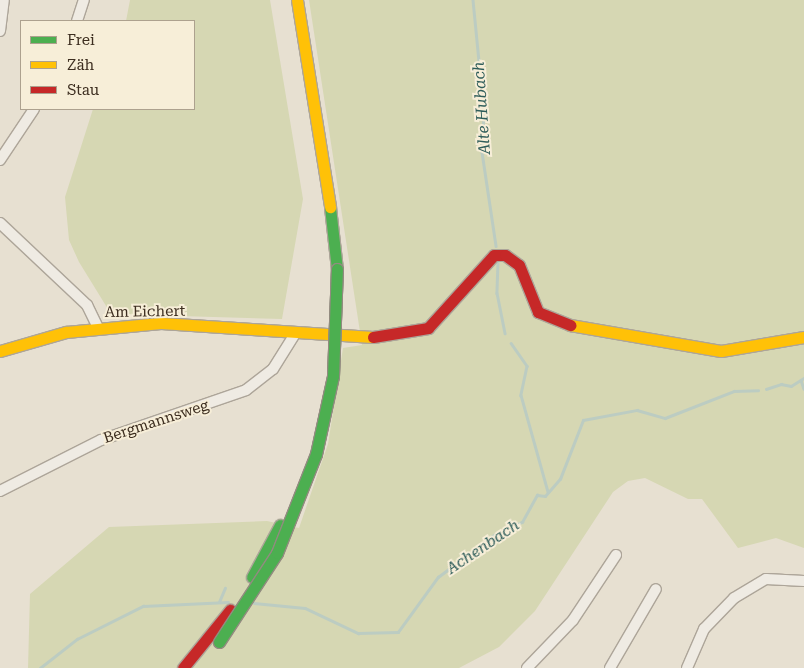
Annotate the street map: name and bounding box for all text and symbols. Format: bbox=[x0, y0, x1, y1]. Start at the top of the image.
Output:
legend bbox=[20, 20, 195, 110]
text: Frei bbox=[67, 31, 95, 49]
text: Zäh bbox=[67, 56, 94, 74]
water label: Alte Hubach bbox=[469, 61, 495, 155]
text: Stau bbox=[67, 81, 99, 99]
street label: Am Eichert bbox=[105, 302, 185, 322]
street label: Bergmannsweg bbox=[101, 396, 211, 448]
water label: Achenbach bbox=[443, 516, 523, 578]

